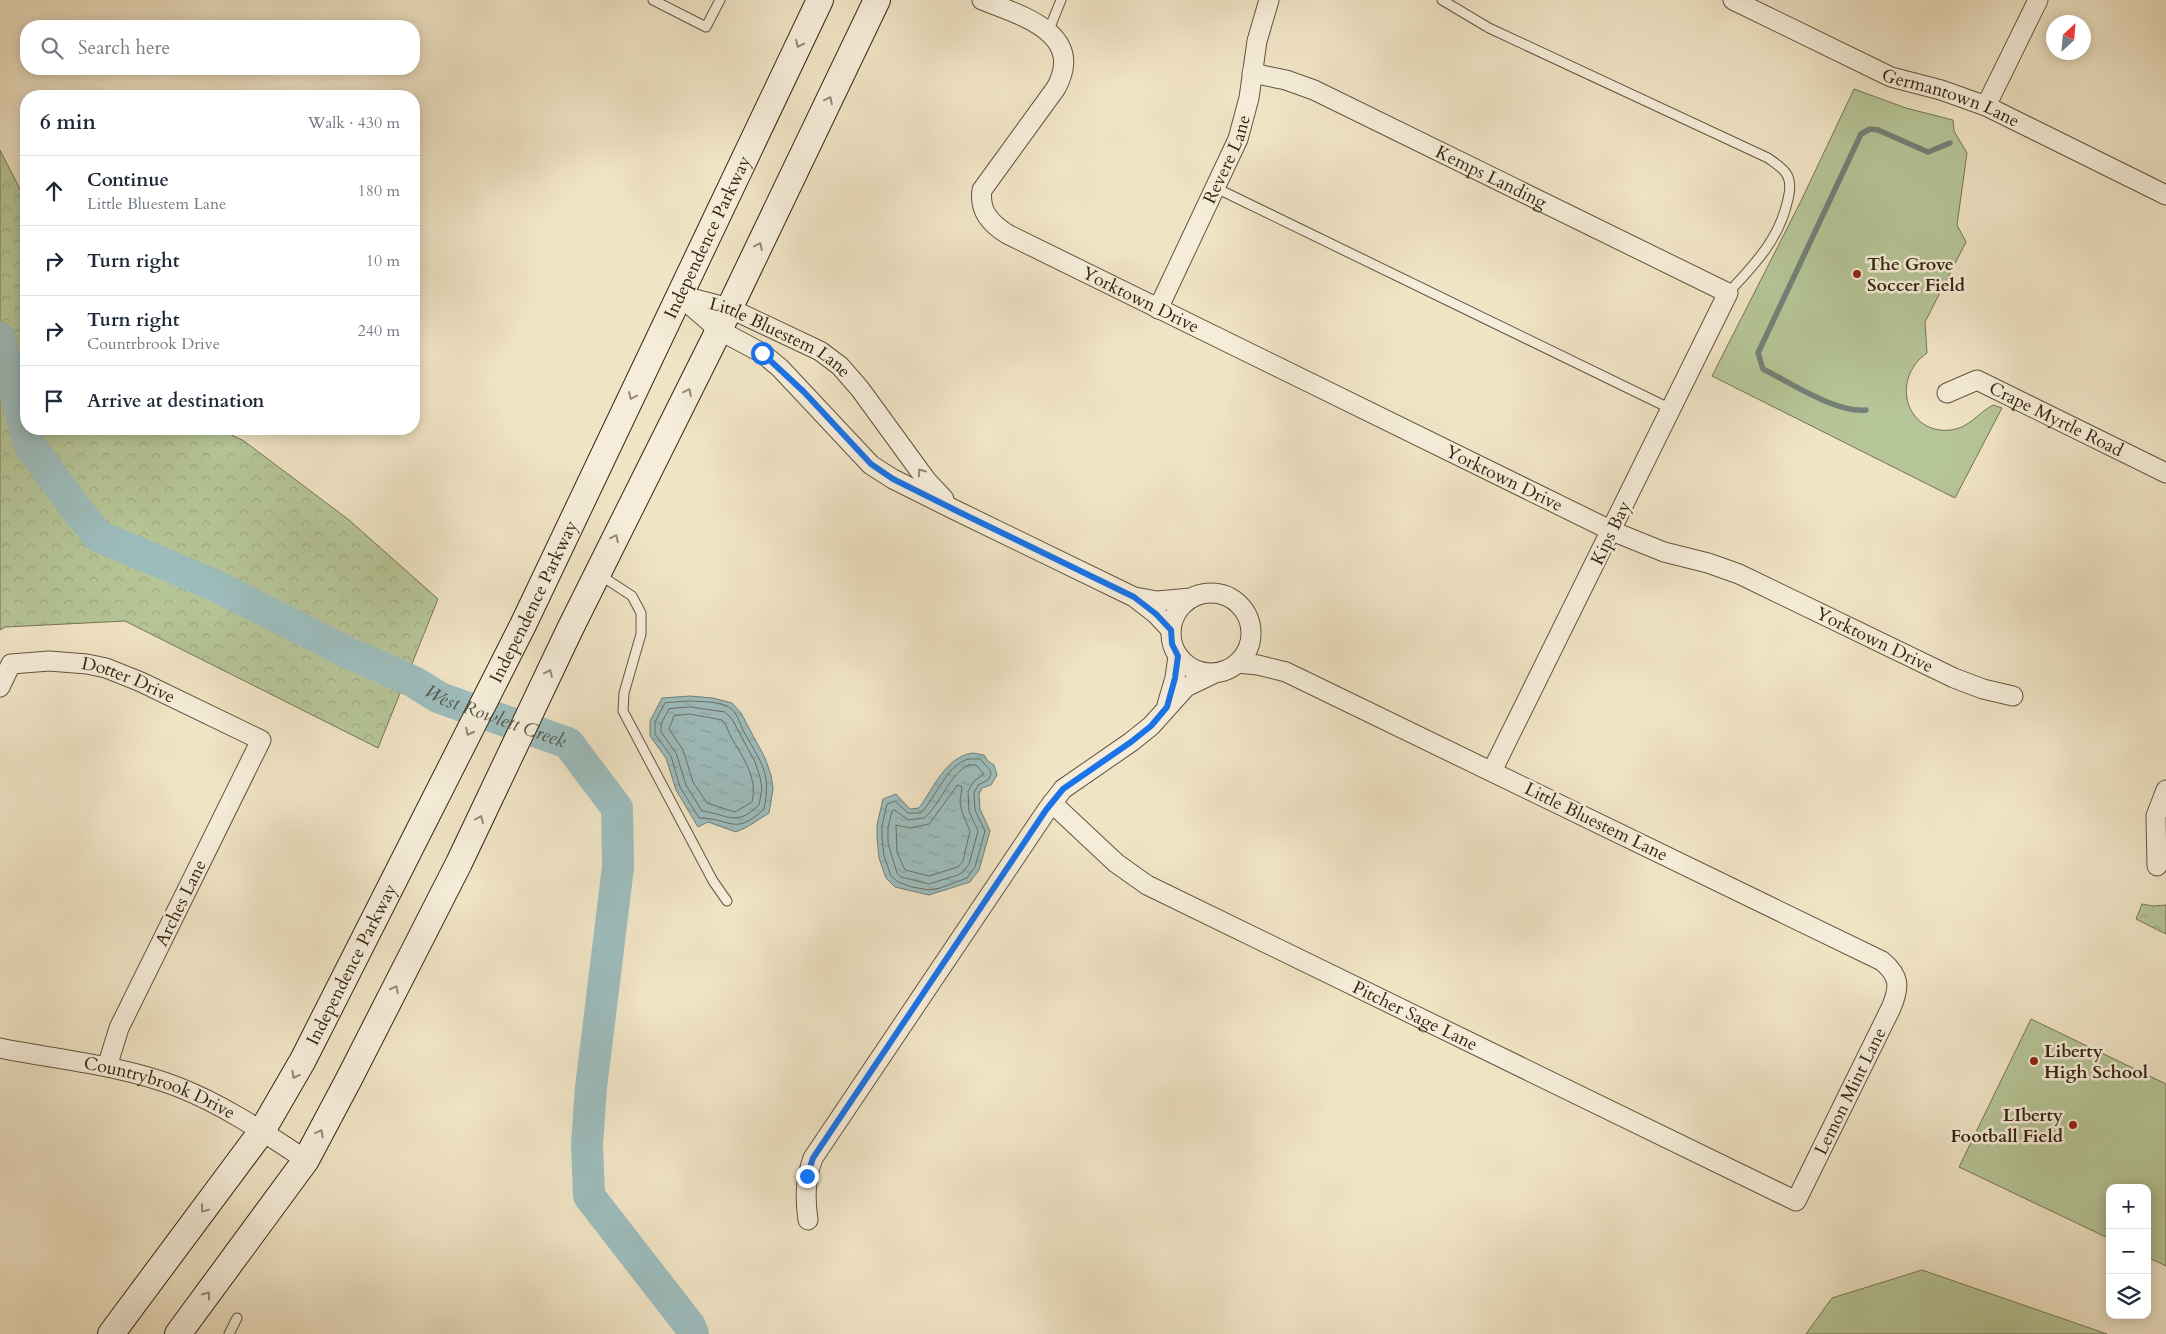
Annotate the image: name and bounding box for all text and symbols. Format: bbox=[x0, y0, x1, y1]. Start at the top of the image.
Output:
north arrow bbox=[2046, 15, 2091, 60]
search box bbox=[20, 20, 420, 75]
icon: search bbox=[38, 34, 66, 62]
text: Search here bbox=[78, 35, 170, 61]
one-way arrow bbox=[795, 39, 806, 48]
street label: Germantown Lane bbox=[1878, 62, 2024, 133]
one-way arrow bbox=[823, 96, 833, 105]
text: 6 min bbox=[40, 108, 96, 137]
text: Walk · 430 m bbox=[308, 112, 400, 134]
street label: Revere Lane bbox=[1197, 112, 1256, 208]
street label: Kemps Landing bbox=[1431, 139, 1552, 215]
street label: Independence Parkway bbox=[658, 151, 757, 323]
text: Continue bbox=[87, 167, 169, 193]
icon: ahead bbox=[40, 177, 68, 205]
text: 180 m bbox=[358, 180, 400, 202]
text: Little Bluestem Lane bbox=[87, 193, 226, 215]
one-way arrow bbox=[753, 242, 763, 251]
icon: right bbox=[40, 247, 68, 275]
text: Turn right bbox=[87, 248, 179, 274]
text: 10 m bbox=[366, 250, 400, 272]
place label: The Grove Soccer Field bbox=[1867, 252, 1966, 298]
street label: Yorktown Drive bbox=[1078, 260, 1204, 339]
marker: The Grove Soccer Field bbox=[1851, 268, 1863, 280]
street label: Little Bluestem Lane bbox=[706, 291, 857, 383]
text: Turn right bbox=[87, 307, 179, 333]
icon: right bbox=[40, 317, 68, 345]
text: 240 m bbox=[358, 320, 400, 342]
text: Countrbrook Drive bbox=[87, 333, 220, 355]
route start bbox=[751, 342, 774, 365]
street label: Crape Myrtle Road bbox=[1985, 375, 2128, 463]
icon: arrive bbox=[40, 387, 68, 415]
text: Arrive at destination bbox=[87, 388, 264, 414]
one-way arrow bbox=[682, 389, 692, 398]
one-way arrow bbox=[628, 391, 638, 400]
street label: Yorktown Drive bbox=[1441, 439, 1567, 518]
one-way arrow bbox=[918, 468, 927, 478]
street label: Kips Bay bbox=[1585, 496, 1637, 569]
street label: Independence Parkway bbox=[483, 516, 584, 687]
one-way arrow bbox=[609, 534, 620, 543]
street label: Yorktown Drive bbox=[1812, 601, 1938, 679]
street label: Dotter Drive bbox=[79, 651, 179, 709]
one-way arrow bbox=[543, 669, 554, 678]
water label: West Rowlett Creek bbox=[419, 678, 570, 755]
one-way arrow bbox=[465, 726, 475, 735]
street label: Little Bluestem Lane bbox=[1520, 776, 1672, 868]
one-way arrow bbox=[473, 816, 483, 825]
street label: Arches Lane bbox=[149, 855, 213, 951]
street label: Independence Parkway bbox=[300, 879, 403, 1049]
street label: Pitcher Sage Lane bbox=[1348, 975, 1482, 1057]
one-way arrow bbox=[389, 985, 399, 994]
street label: Lemon Mint Lane bbox=[1808, 1023, 1892, 1159]
place label: Liberty High School bbox=[2044, 1039, 2148, 1085]
street label: Countrybrook Drive bbox=[82, 1050, 240, 1125]
marker: Liberty High School bbox=[2028, 1055, 2040, 1067]
one-way arrow bbox=[291, 1070, 301, 1079]
place label: LIberty Football Field bbox=[1951, 1103, 2064, 1149]
marker: LIberty Football Field bbox=[2067, 1119, 2079, 1131]
one-way arrow bbox=[314, 1130, 324, 1139]
route end bbox=[796, 1165, 819, 1188]
map controls bbox=[2106, 1184, 2151, 1319]
button: + bbox=[2106, 1184, 2151, 1229]
one-way arrow bbox=[201, 1203, 209, 1212]
button: − bbox=[2106, 1229, 2151, 1274]
button: layers bbox=[2106, 1274, 2151, 1319]
one-way arrow bbox=[201, 1292, 209, 1301]

